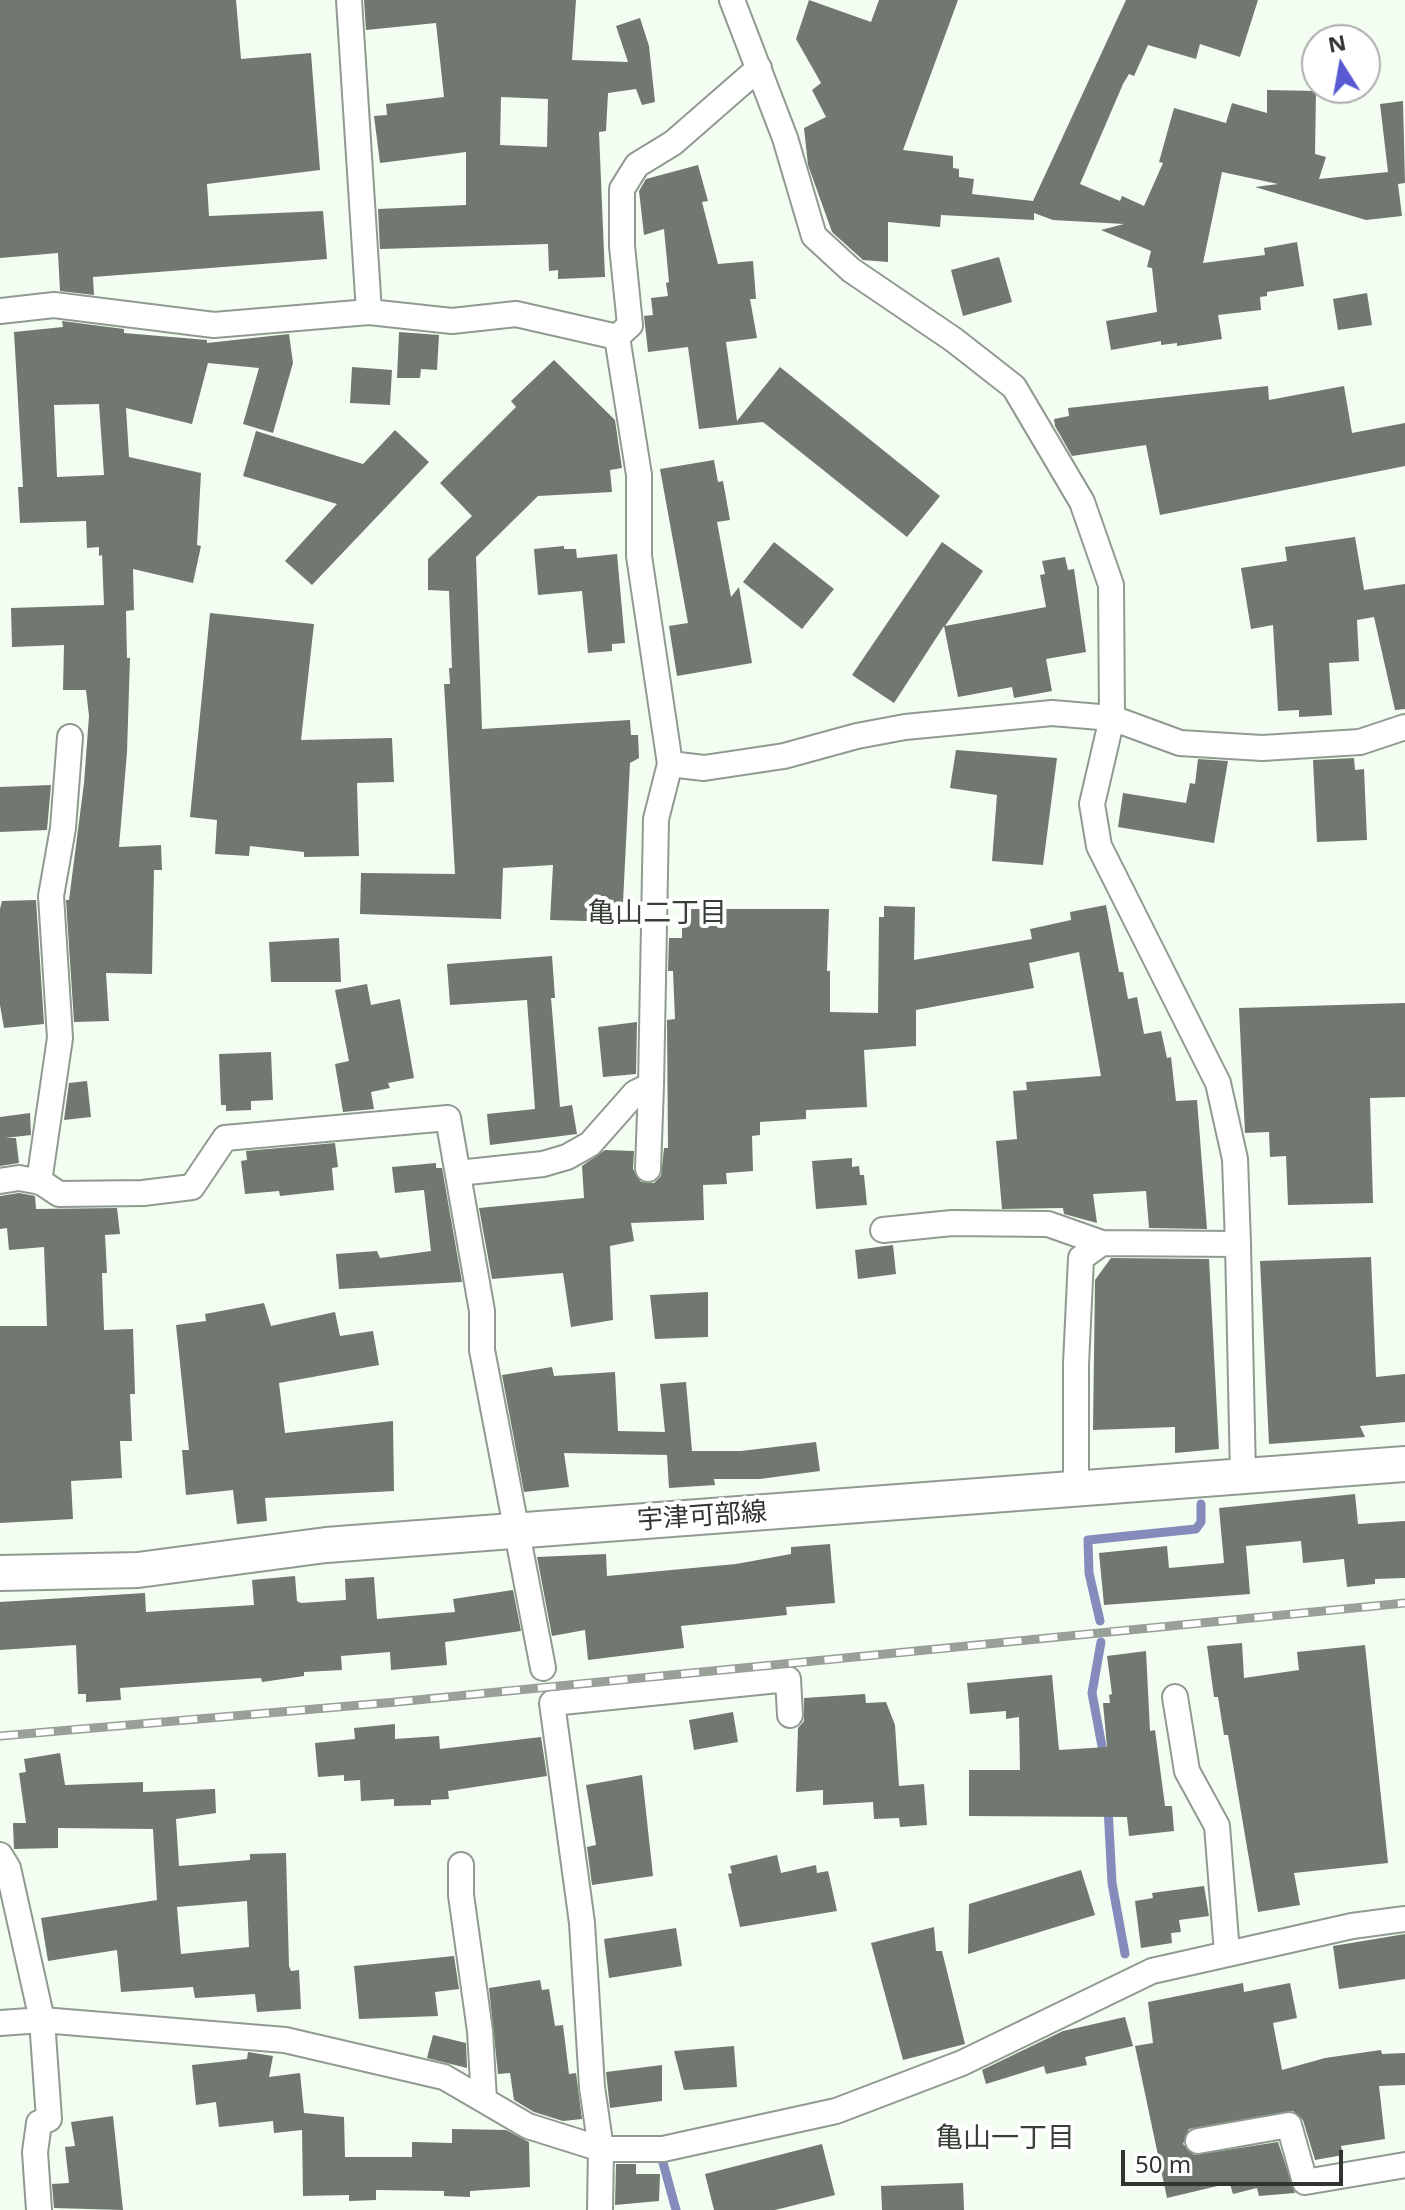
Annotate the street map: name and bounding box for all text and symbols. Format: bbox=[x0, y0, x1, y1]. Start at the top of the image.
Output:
north arrow bbox=[1301, 24, 1381, 104]
text: N bbox=[1325, 26, 1348, 59]
district label: 亀山二丁目 bbox=[587, 897, 727, 931]
street label: 宇津可部線 bbox=[636, 1497, 768, 1537]
district label: 亀山一丁目 bbox=[935, 2122, 1075, 2156]
scale bar bbox=[1125, 2134, 1347, 2184]
text: 50 m bbox=[1135, 2147, 1191, 2180]

